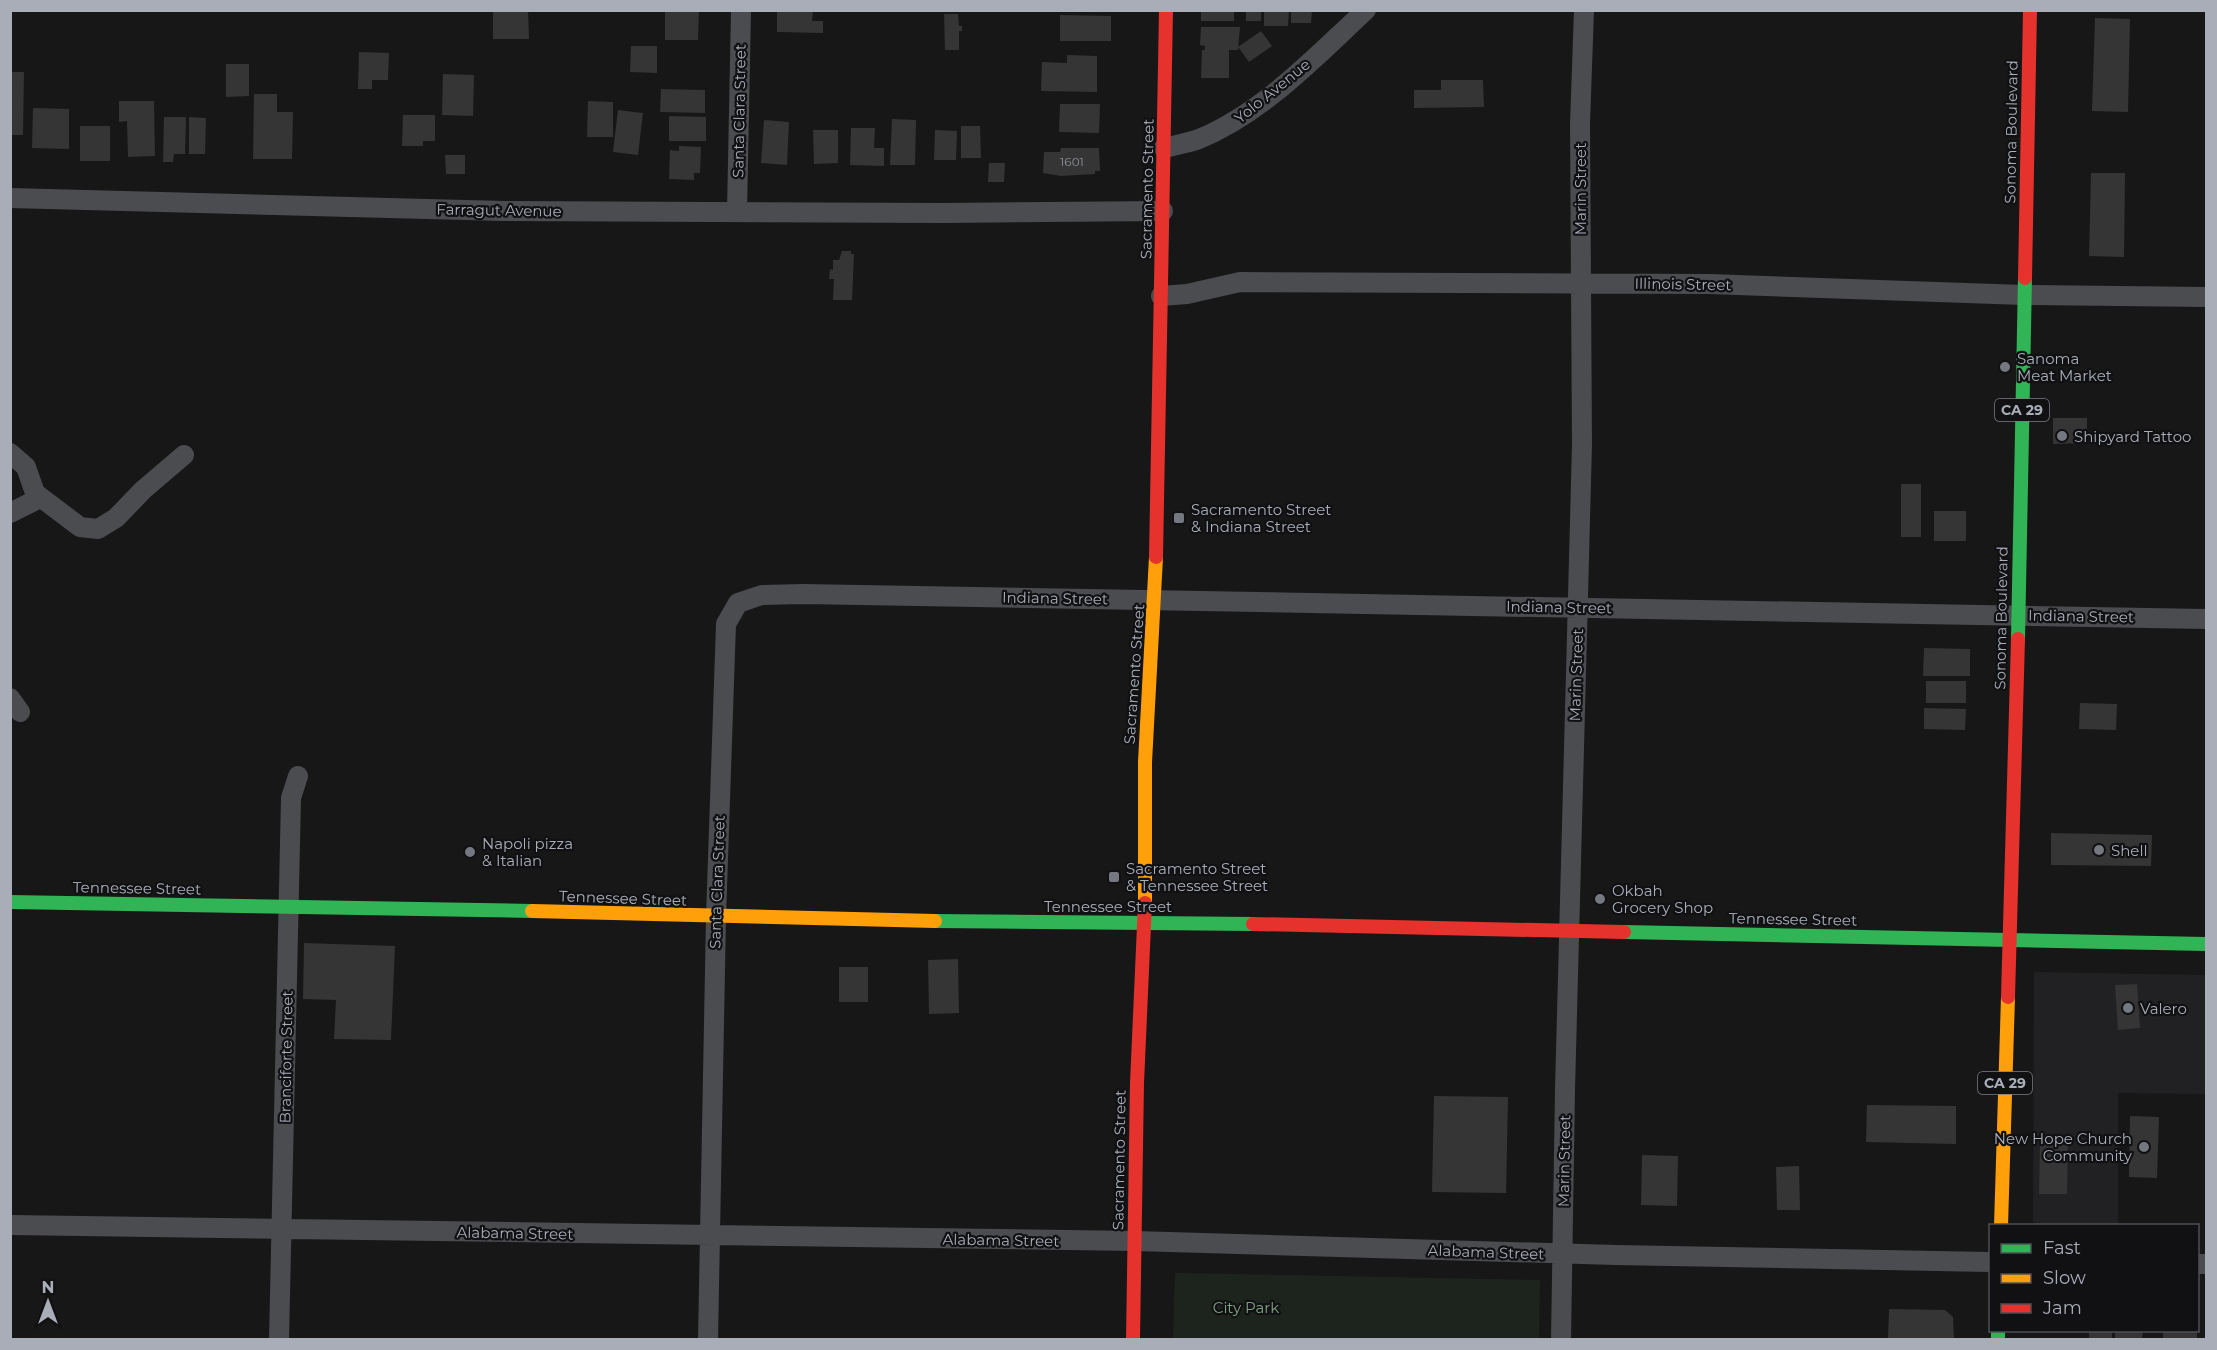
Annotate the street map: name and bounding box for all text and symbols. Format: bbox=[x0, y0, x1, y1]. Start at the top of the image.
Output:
street label: Santa Clara Street bbox=[728, 44, 750, 178]
street label: Yolo Avenue bbox=[1230, 55, 1314, 127]
street label: Sonoma Boulevard bbox=[2000, 60, 2022, 204]
street label: Sacramento Street bbox=[1136, 119, 1158, 259]
street label: Marin Street bbox=[1571, 143, 1590, 235]
house number: 1601 bbox=[1060, 154, 1084, 169]
street label: Farragut Avenue bbox=[436, 199, 562, 221]
street label: Illinois Street bbox=[1634, 274, 1732, 294]
place label: Sanoma Meat Market bbox=[2017, 349, 2112, 385]
marker: Sanoma Meat Market bbox=[1998, 360, 2012, 374]
road number: CA 29 bbox=[1995, 399, 2049, 421]
place label: Shipyard Tattoo bbox=[2074, 427, 2192, 446]
marker: Shipyard Tattoo bbox=[2055, 429, 2069, 443]
place label: Sacramento Street & Indiana Street bbox=[1191, 500, 1331, 536]
marker: Sacramento Street & Indiana Street bbox=[1172, 511, 1186, 525]
street label: Sonoma Boulevard bbox=[1990, 546, 2012, 690]
street label: Indiana Street bbox=[1002, 588, 1108, 608]
street label: Indiana Street bbox=[1506, 597, 1612, 617]
street label: Sacramento Street bbox=[1120, 603, 1148, 745]
street label: Indiana Street bbox=[2028, 606, 2134, 626]
street label: Marin Street bbox=[1565, 628, 1587, 722]
street label: Santa Clara Street bbox=[705, 815, 729, 949]
place label: Napoli pizza & Italian bbox=[482, 834, 573, 870]
place label: Shell bbox=[2111, 841, 2148, 860]
marker: Shell bbox=[2092, 843, 2106, 857]
marker: Napoli pizza & Italian bbox=[463, 845, 477, 859]
place label: Sacramento Street & Tennessee Street bbox=[1126, 859, 1268, 895]
marker: Sacramento Street & Tennessee Street bbox=[1107, 870, 1121, 884]
street label: Tennessee Street bbox=[73, 877, 201, 899]
place label: Okbah Grocery Shop bbox=[1612, 881, 1713, 917]
street label: Tennessee Street bbox=[559, 886, 687, 910]
marker: Okbah Grocery Shop bbox=[1593, 892, 1607, 906]
street label: Tennessee Street bbox=[1044, 897, 1172, 916]
street label: Tennessee Street bbox=[1729, 908, 1857, 930]
street label: Branciforte Street bbox=[275, 990, 297, 1124]
place label: Valero bbox=[2140, 999, 2187, 1018]
marker: Valero bbox=[2121, 1001, 2135, 1015]
road number: CA 29 bbox=[1978, 1072, 2032, 1094]
street label: Sacramento Street bbox=[1108, 1090, 1130, 1230]
street label: Marin Street bbox=[1554, 1115, 1574, 1207]
place label: New Hope Church Community bbox=[1994, 1129, 2133, 1165]
marker: New Hope Church Community bbox=[2137, 1140, 2151, 1154]
street label: Alabama Street bbox=[457, 1222, 573, 1244]
legend bbox=[1989, 1224, 2199, 1332]
street label: Alabama Street bbox=[943, 1229, 1059, 1251]
text: Fast bbox=[2043, 1237, 2081, 1259]
street label: Alabama Street bbox=[1427, 1240, 1545, 1264]
text: Slow bbox=[2043, 1267, 2086, 1289]
north arrow bbox=[18, 1272, 78, 1332]
text: N bbox=[42, 1278, 54, 1297]
text: Jam bbox=[2042, 1297, 2082, 1319]
park label: City Park bbox=[1213, 1298, 1279, 1317]

